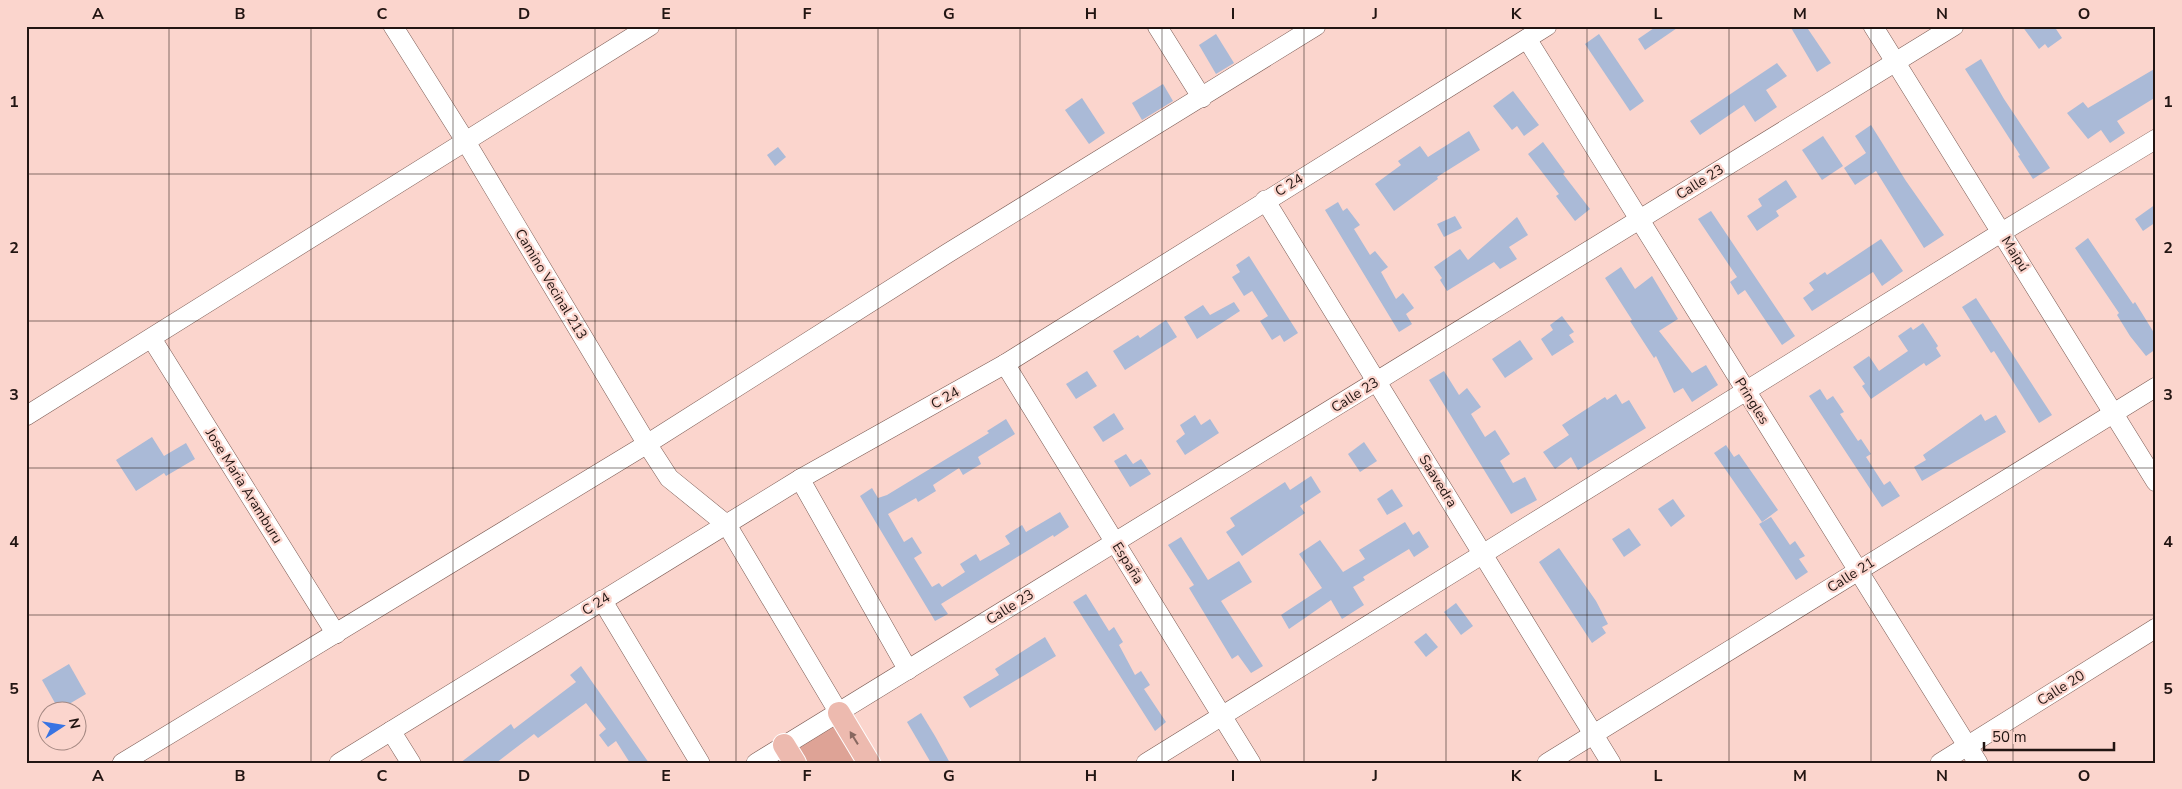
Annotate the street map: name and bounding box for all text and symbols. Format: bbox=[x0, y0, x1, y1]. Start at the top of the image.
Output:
text: A bbox=[92, 3, 104, 25]
text: B bbox=[234, 3, 246, 25]
text: C bbox=[377, 3, 388, 25]
text: D bbox=[518, 3, 530, 25]
text: E bbox=[661, 3, 671, 25]
text: F bbox=[803, 3, 812, 25]
text: G bbox=[943, 3, 955, 25]
text: H bbox=[1085, 3, 1097, 25]
text: I bbox=[1231, 3, 1235, 25]
text: J bbox=[1371, 3, 1378, 25]
text: K bbox=[1511, 3, 1523, 25]
text: L bbox=[1654, 3, 1663, 25]
text: M bbox=[1793, 3, 1807, 25]
text: N bbox=[1936, 3, 1948, 25]
text: O bbox=[2078, 3, 2090, 25]
text: 1 bbox=[9, 91, 19, 113]
text: 1 bbox=[2163, 91, 2173, 113]
street label: Calle 23 bbox=[1673, 160, 1727, 204]
street label: C 24 bbox=[1271, 169, 1307, 201]
street label: Camino Vecinal 213 bbox=[511, 225, 591, 343]
street label: Maipú bbox=[1997, 233, 2033, 275]
text: 2 bbox=[9, 237, 19, 259]
text: 2 bbox=[2163, 237, 2173, 259]
street label: Calle 23 bbox=[1328, 373, 1382, 417]
street label: Pringles bbox=[1730, 374, 1774, 428]
street label: C 24 bbox=[927, 382, 963, 414]
text: 3 bbox=[9, 384, 19, 406]
text: 3 bbox=[2163, 384, 2173, 406]
street label: Jose Maria Aramburu bbox=[200, 424, 287, 547]
street label: Saavedra bbox=[1414, 451, 1462, 511]
text: 4 bbox=[9, 531, 19, 553]
text: 4 bbox=[2163, 531, 2173, 553]
street label: España bbox=[1108, 539, 1148, 587]
street label: Calle 21 bbox=[1824, 553, 1878, 597]
street label: Calle 23 bbox=[983, 585, 1037, 629]
street label: C 24 bbox=[578, 588, 614, 620]
street label: Calle 20 bbox=[2034, 666, 2088, 710]
text: 5 bbox=[9, 678, 19, 700]
text: 5 bbox=[2163, 678, 2173, 700]
north arrow bbox=[38, 702, 88, 752]
text: N bbox=[64, 716, 85, 731]
scale bar bbox=[1984, 719, 2114, 751]
text: 50 m bbox=[1992, 727, 2027, 747]
one-way arrow bbox=[850, 731, 859, 744]
text: A bbox=[92, 765, 104, 787]
text: B bbox=[234, 765, 246, 787]
text: C bbox=[377, 765, 388, 787]
text: D bbox=[518, 765, 530, 787]
text: E bbox=[661, 765, 671, 787]
text: F bbox=[803, 765, 812, 787]
text: G bbox=[943, 765, 955, 787]
text: H bbox=[1085, 765, 1097, 787]
text: I bbox=[1231, 765, 1235, 787]
text: J bbox=[1371, 765, 1378, 787]
text: K bbox=[1511, 765, 1523, 787]
text: L bbox=[1654, 765, 1663, 787]
text: M bbox=[1793, 765, 1807, 787]
text: N bbox=[1936, 765, 1948, 787]
text: O bbox=[2078, 765, 2090, 787]

